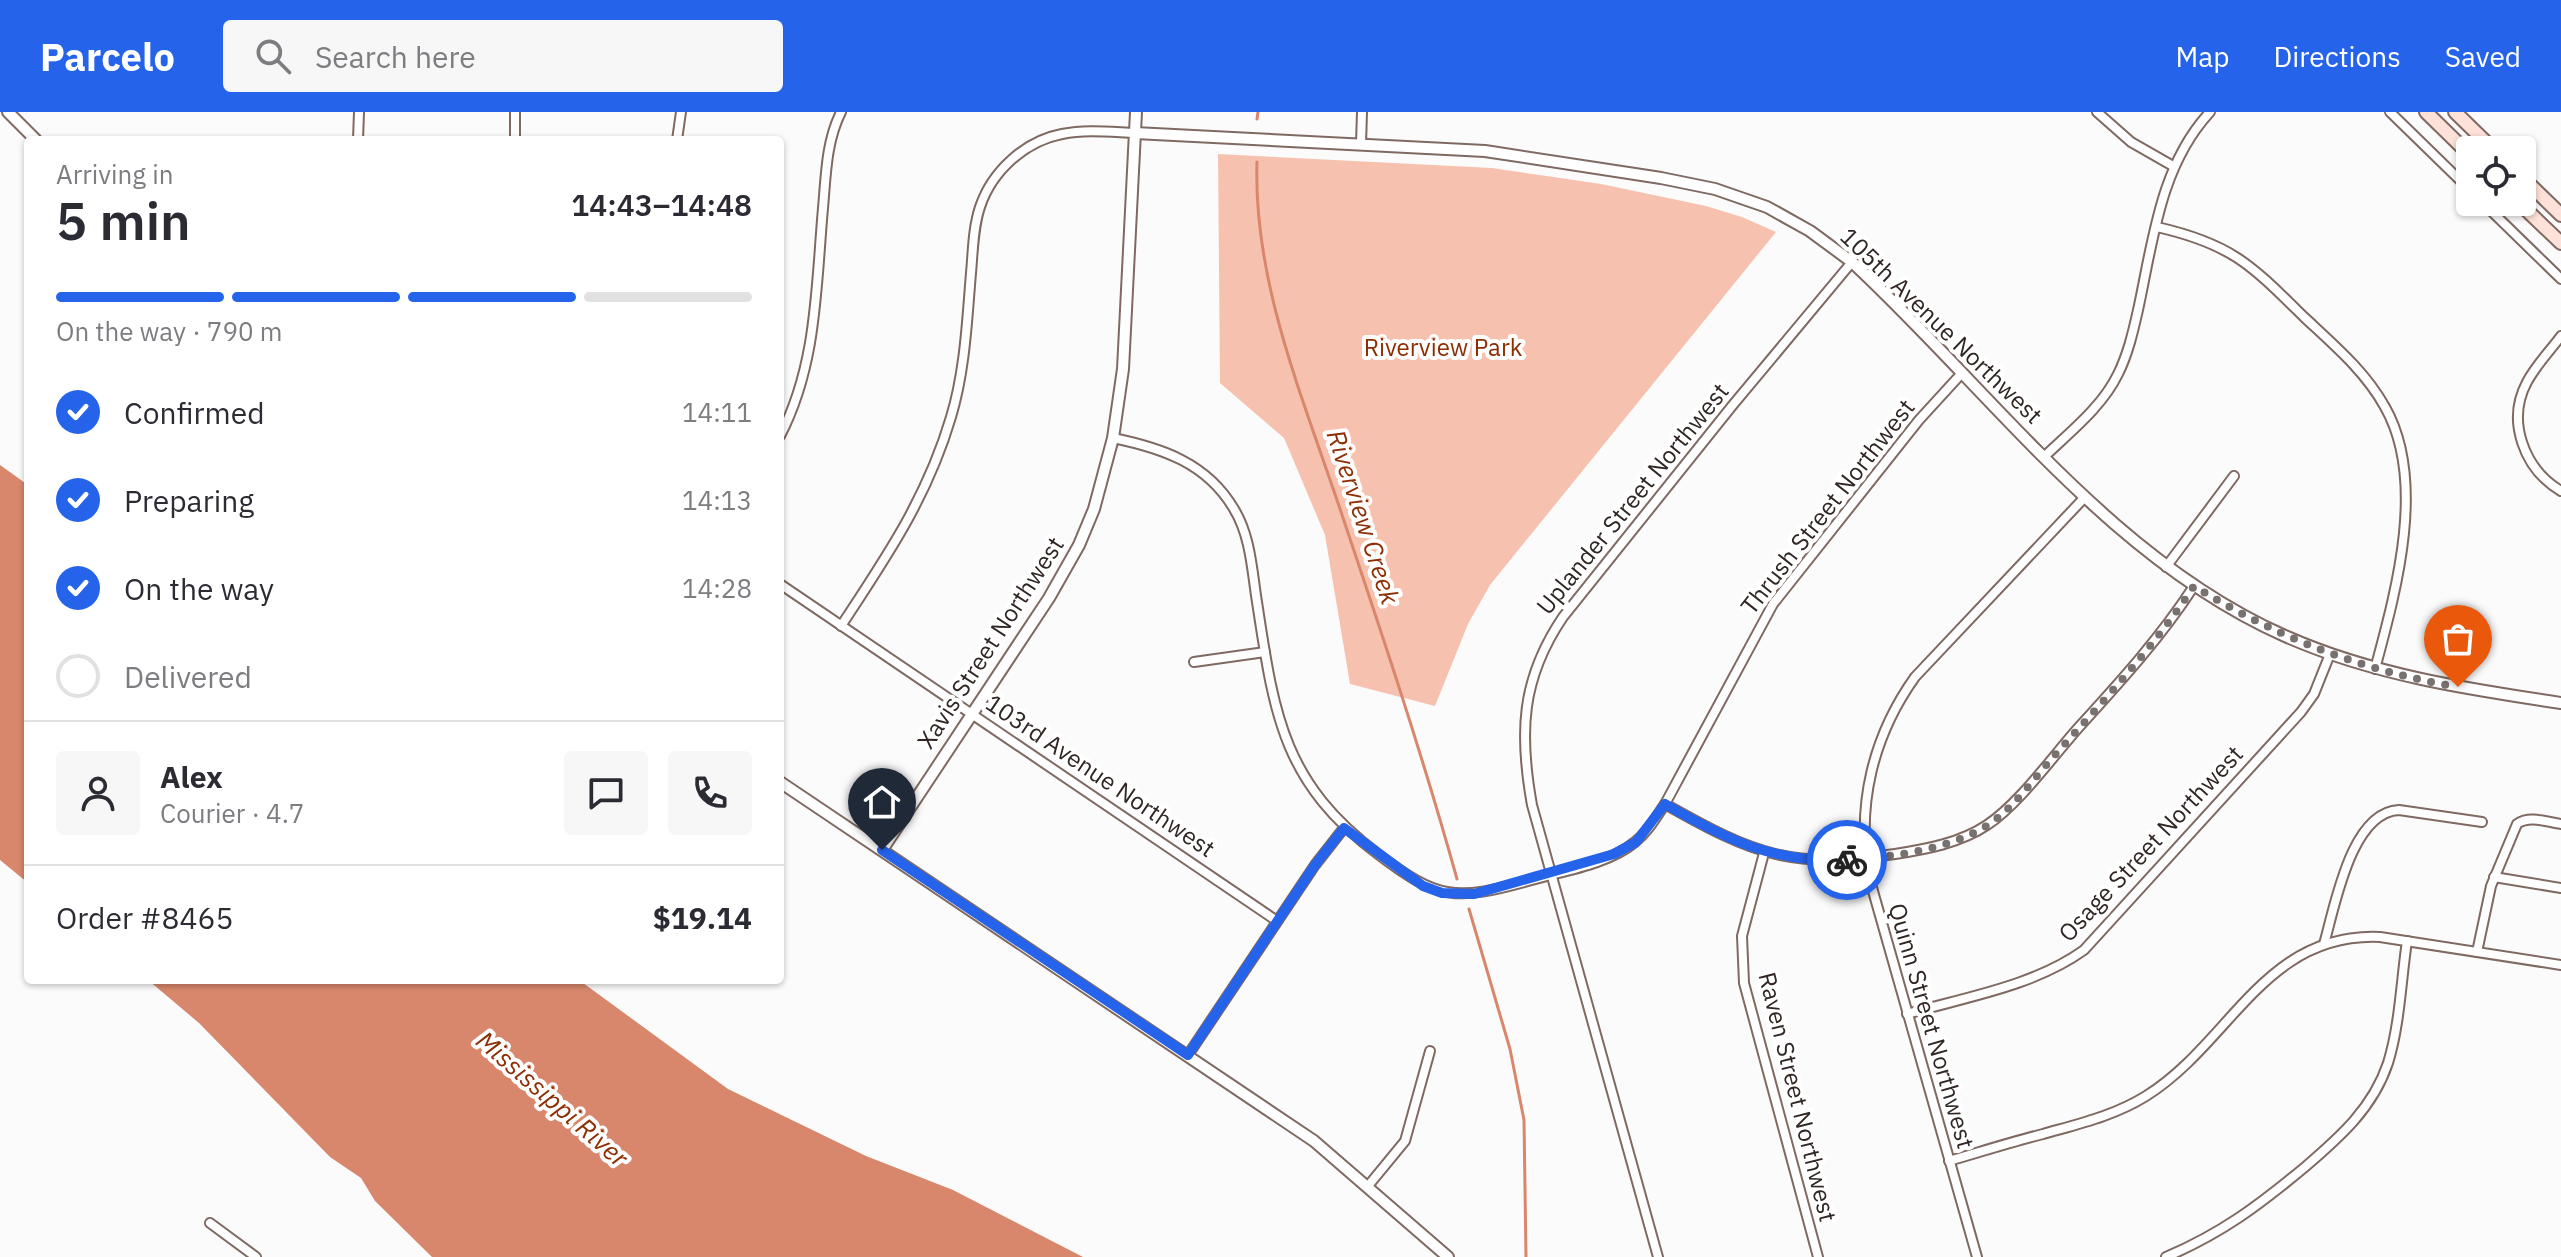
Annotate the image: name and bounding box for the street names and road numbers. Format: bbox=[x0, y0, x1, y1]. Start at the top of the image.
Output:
street label: 105th Avenue Northwest bbox=[1834, 220, 2050, 430]
street label: Uplander Street Northwest bbox=[1529, 376, 1736, 621]
street label: Thrush Street Northwest bbox=[1733, 392, 1921, 621]
street label: Xavis Street Northwest bbox=[910, 530, 1071, 755]
street label: 103rd Avenue Northwest bbox=[980, 686, 1221, 864]
street label: Osage Street Northwest bbox=[2051, 738, 2250, 948]
street label: Quinn Street Northwest bbox=[1882, 899, 1982, 1152]
street label: Raven Street Northwest bbox=[1751, 969, 1844, 1225]

